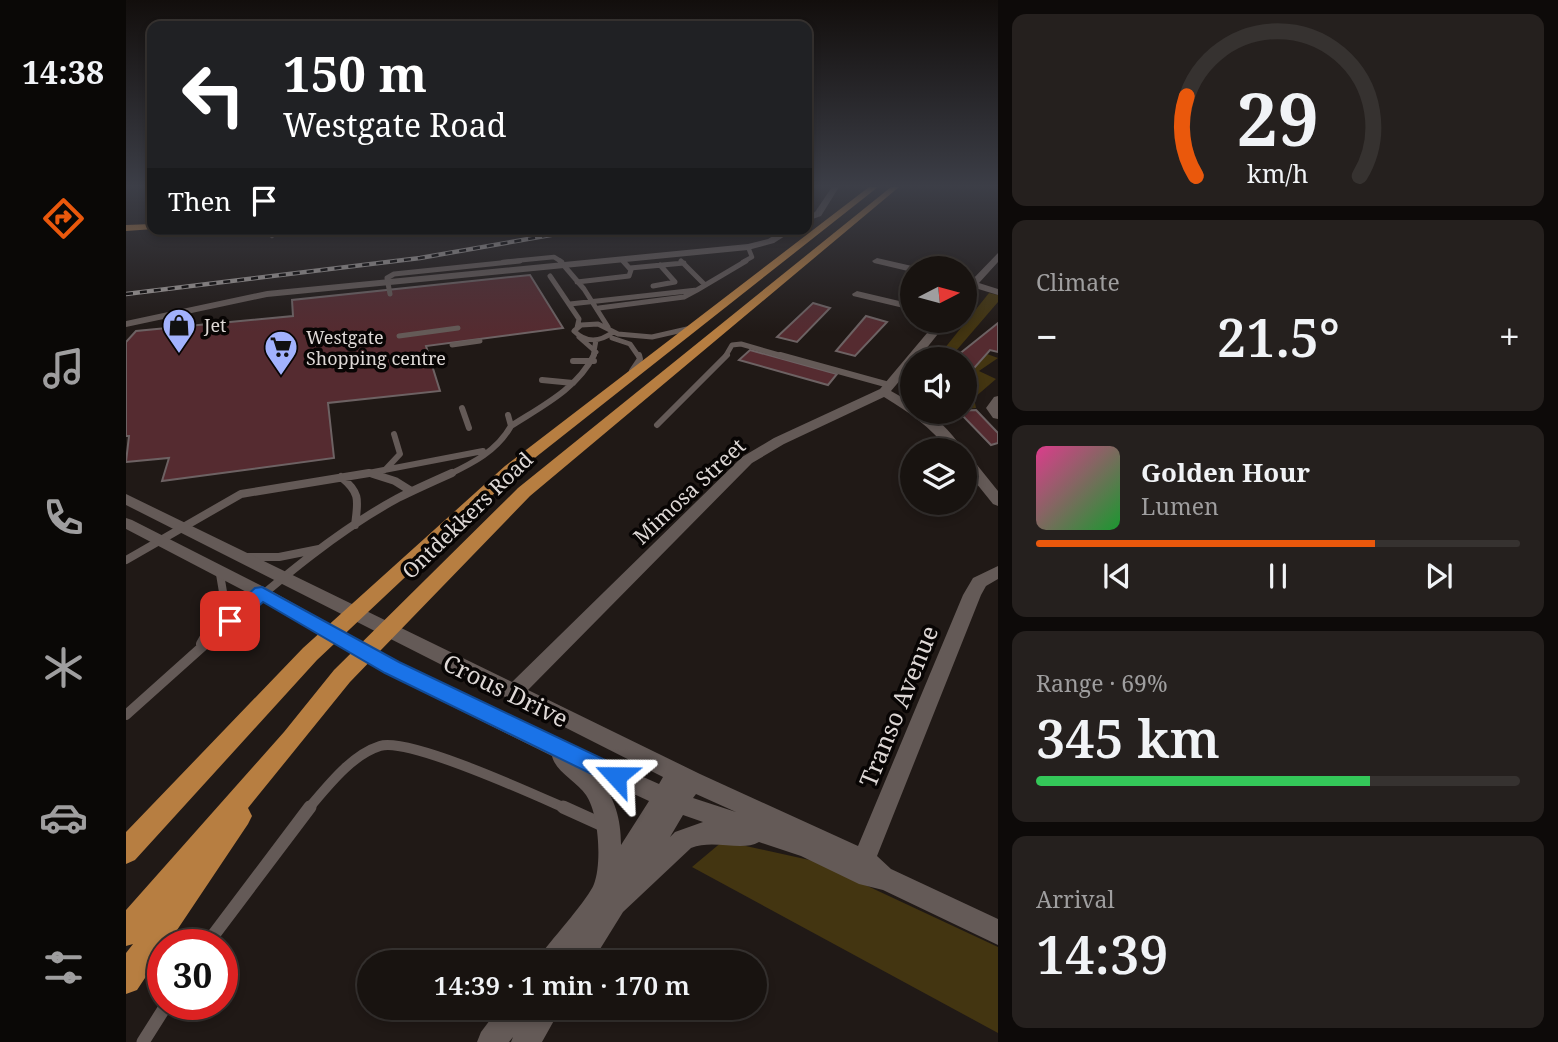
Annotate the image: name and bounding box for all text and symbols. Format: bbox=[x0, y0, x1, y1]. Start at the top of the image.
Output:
text: 150 m bbox=[283, 40, 427, 106]
icon: left bbox=[168, 49, 259, 140]
text: 14:38 bbox=[22, 50, 104, 93]
text: 29 bbox=[1237, 68, 1319, 167]
text: Westgate Road bbox=[283, 103, 506, 146]
text: km/h bbox=[1247, 156, 1309, 190]
icon: arrive bbox=[245, 182, 283, 220]
text: Then bbox=[168, 183, 231, 219]
icon: directions bbox=[39, 194, 88, 243]
north arrow bbox=[900, 256, 976, 332]
map controls bbox=[900, 256, 977, 515]
text: Climate bbox=[1036, 266, 1120, 298]
text: 21.5° bbox=[1217, 301, 1340, 372]
shop icon: Jet bbox=[160, 306, 198, 355]
text: − bbox=[1036, 310, 1058, 362]
text: + bbox=[1499, 310, 1520, 362]
place label: Jet bbox=[203, 313, 226, 337]
place label: Westgate Shopping centre bbox=[306, 325, 446, 370]
supermarket icon: Westgate Shopping centre bbox=[262, 328, 300, 377]
icon: music bbox=[39, 344, 88, 393]
button: sound bbox=[900, 347, 977, 424]
street label: Mimosa Street bbox=[627, 432, 751, 550]
button: layers bbox=[900, 438, 977, 515]
street label: Ontdekkers Road bbox=[396, 445, 538, 585]
text: Golden Hour bbox=[1141, 454, 1310, 490]
text: Lumen bbox=[1141, 490, 1219, 522]
icon: phone bbox=[39, 493, 88, 542]
icon: previous bbox=[1098, 557, 1136, 595]
icon: pause bbox=[1259, 557, 1297, 595]
icon: next bbox=[1420, 557, 1458, 595]
pin bbox=[200, 591, 260, 651]
icon: arrive bbox=[211, 602, 249, 640]
street label: Transo Avenue bbox=[851, 620, 945, 792]
icon: climate bbox=[39, 643, 88, 692]
street label: Crous Drive bbox=[438, 645, 574, 735]
text: Range · 69% bbox=[1036, 667, 1168, 699]
text: 345 km bbox=[1036, 702, 1220, 773]
position arrow bbox=[579, 739, 653, 813]
icon: car bbox=[39, 793, 88, 842]
text: Arrival bbox=[1036, 883, 1115, 915]
text: 14:39 bbox=[1036, 918, 1169, 989]
speed limit sign: 30 bbox=[147, 929, 238, 1020]
icon: filters bbox=[39, 943, 88, 992]
text: 14:39 · 1 min · 170 m bbox=[434, 967, 690, 1003]

